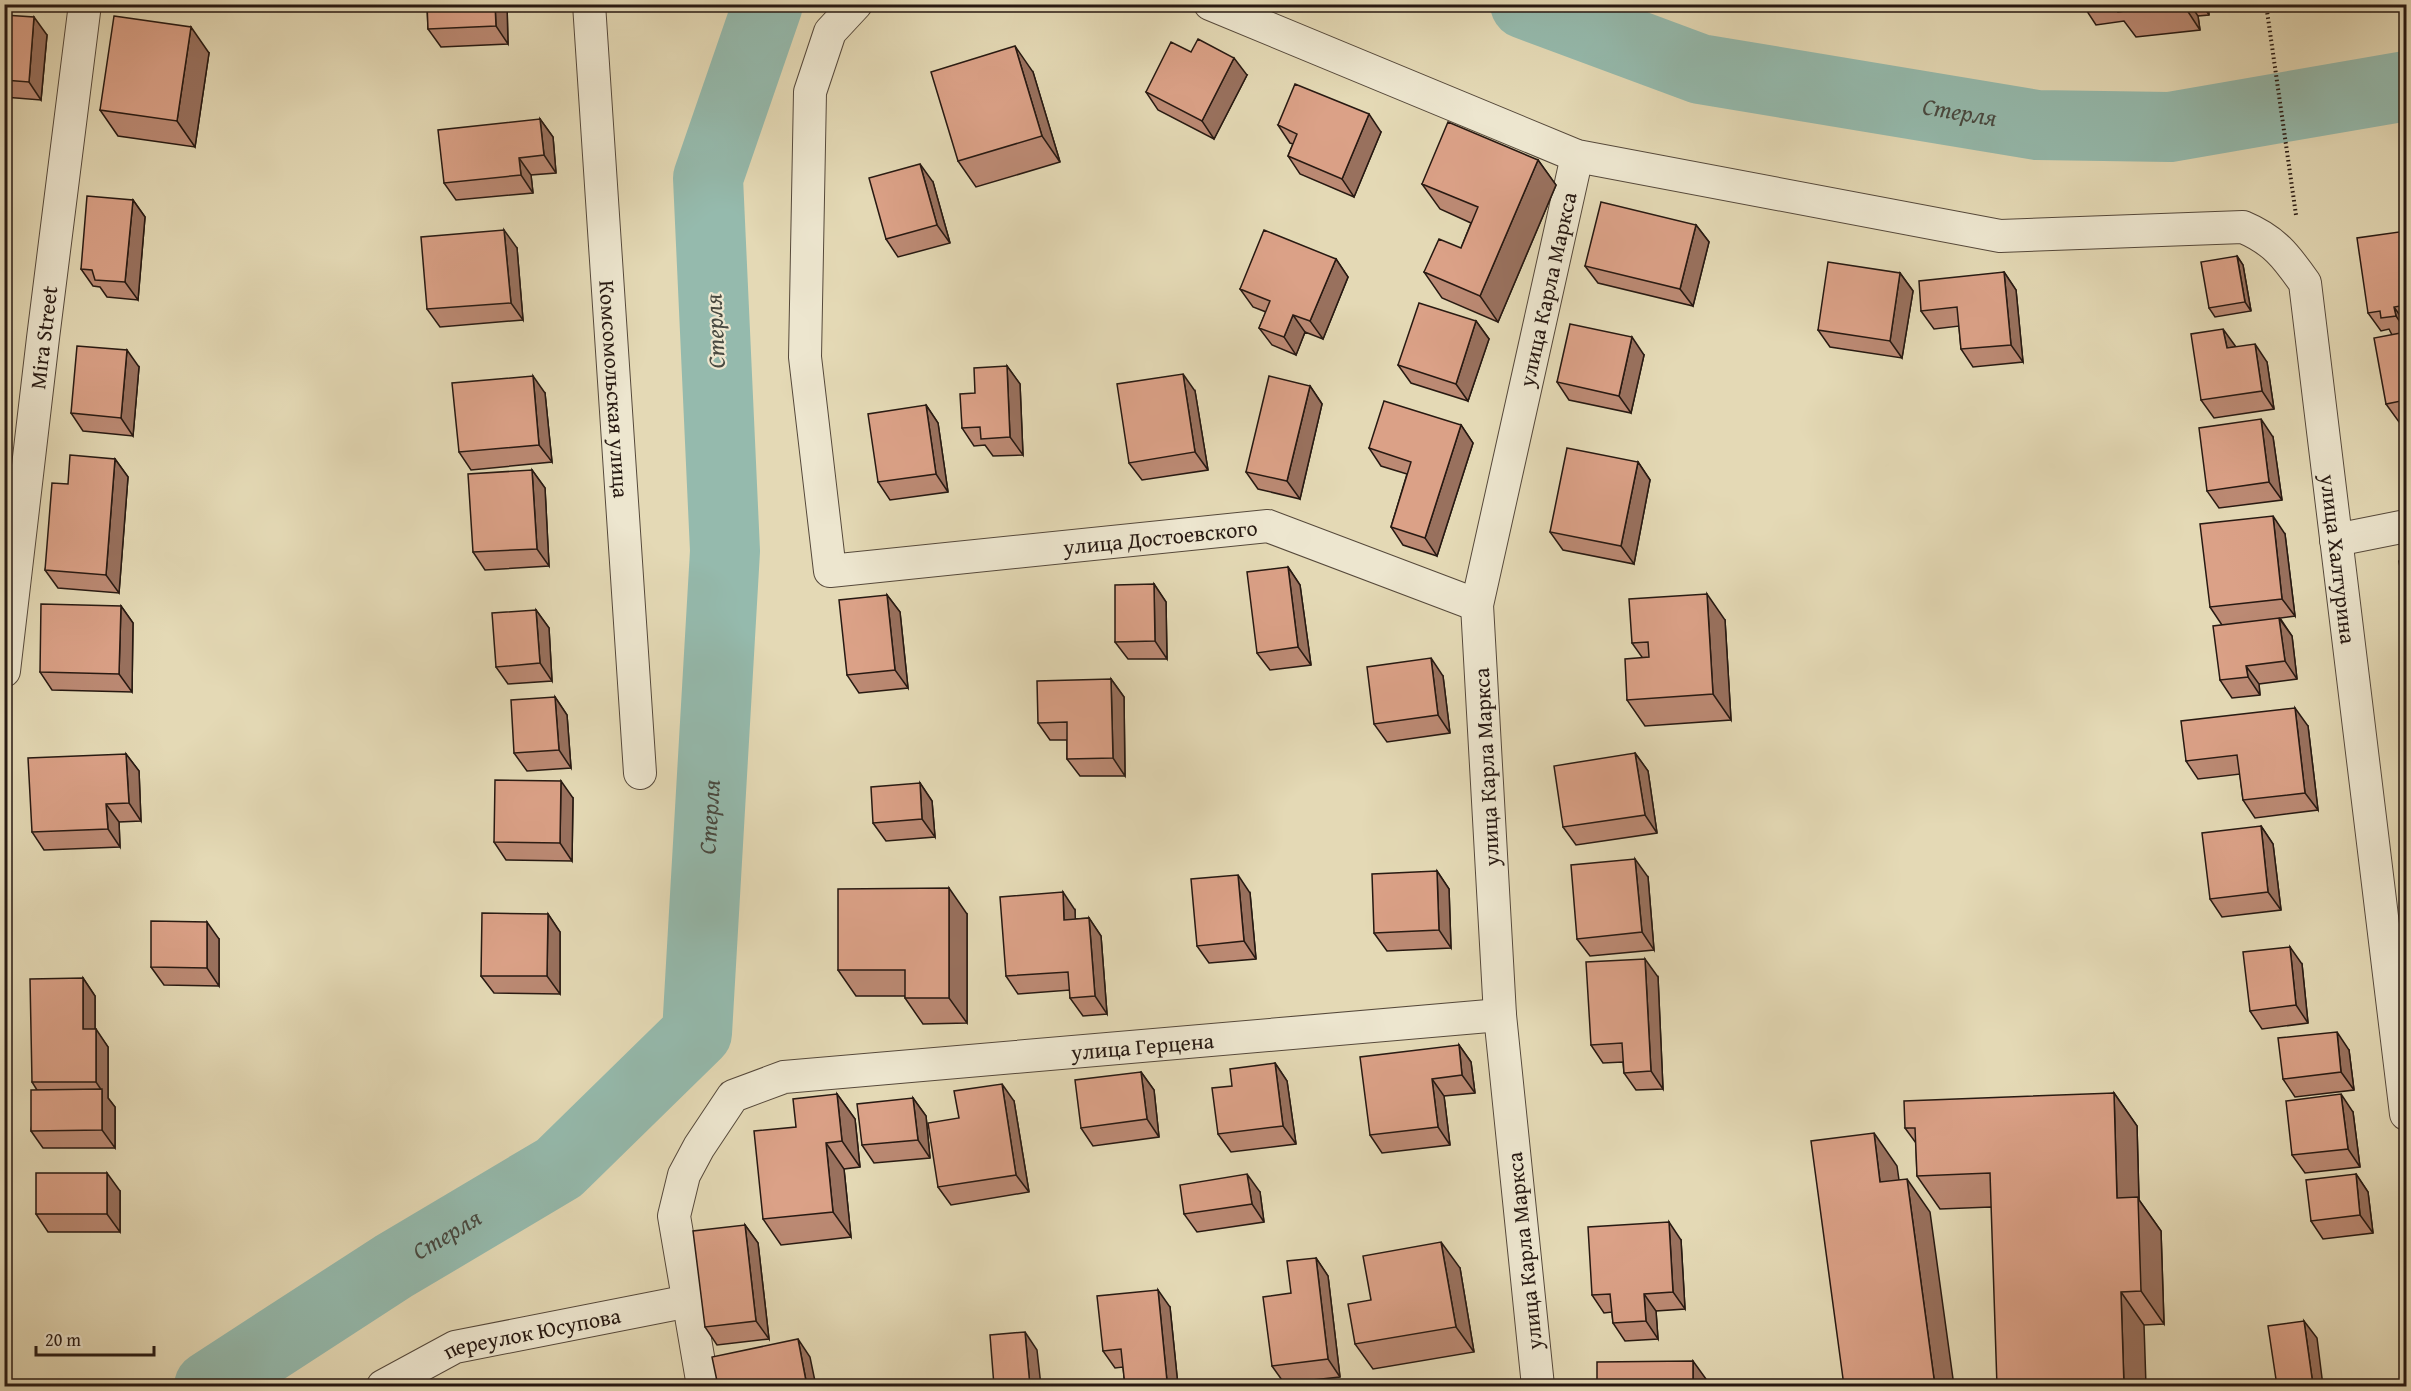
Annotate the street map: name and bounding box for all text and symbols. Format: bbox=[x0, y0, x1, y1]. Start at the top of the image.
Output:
water label: Стерля bbox=[1920, 88, 2000, 135]
street label: улица Карла Маркса bbox=[1510, 188, 1585, 391]
street label: Комсомольская улица bbox=[591, 279, 638, 500]
street label: Mira Street bbox=[21, 283, 65, 391]
water label: Стерля bbox=[695, 293, 734, 369]
street label: улица Халтурина bbox=[2312, 471, 2365, 646]
street label: улица Достоевского bbox=[1061, 511, 1259, 563]
street label: улица Карла Маркса bbox=[1465, 666, 1507, 868]
water label: Стерля bbox=[689, 778, 729, 855]
street label: улица Герцена bbox=[1069, 1024, 1216, 1068]
street label: улица Карла Маркса bbox=[1498, 1150, 1550, 1353]
water label: Стерля bbox=[405, 1200, 488, 1268]
street label: переулок Юсупова bbox=[437, 1299, 624, 1367]
scale bar bbox=[36, 1319, 154, 1357]
text: 20 m bbox=[45, 1326, 81, 1353]

